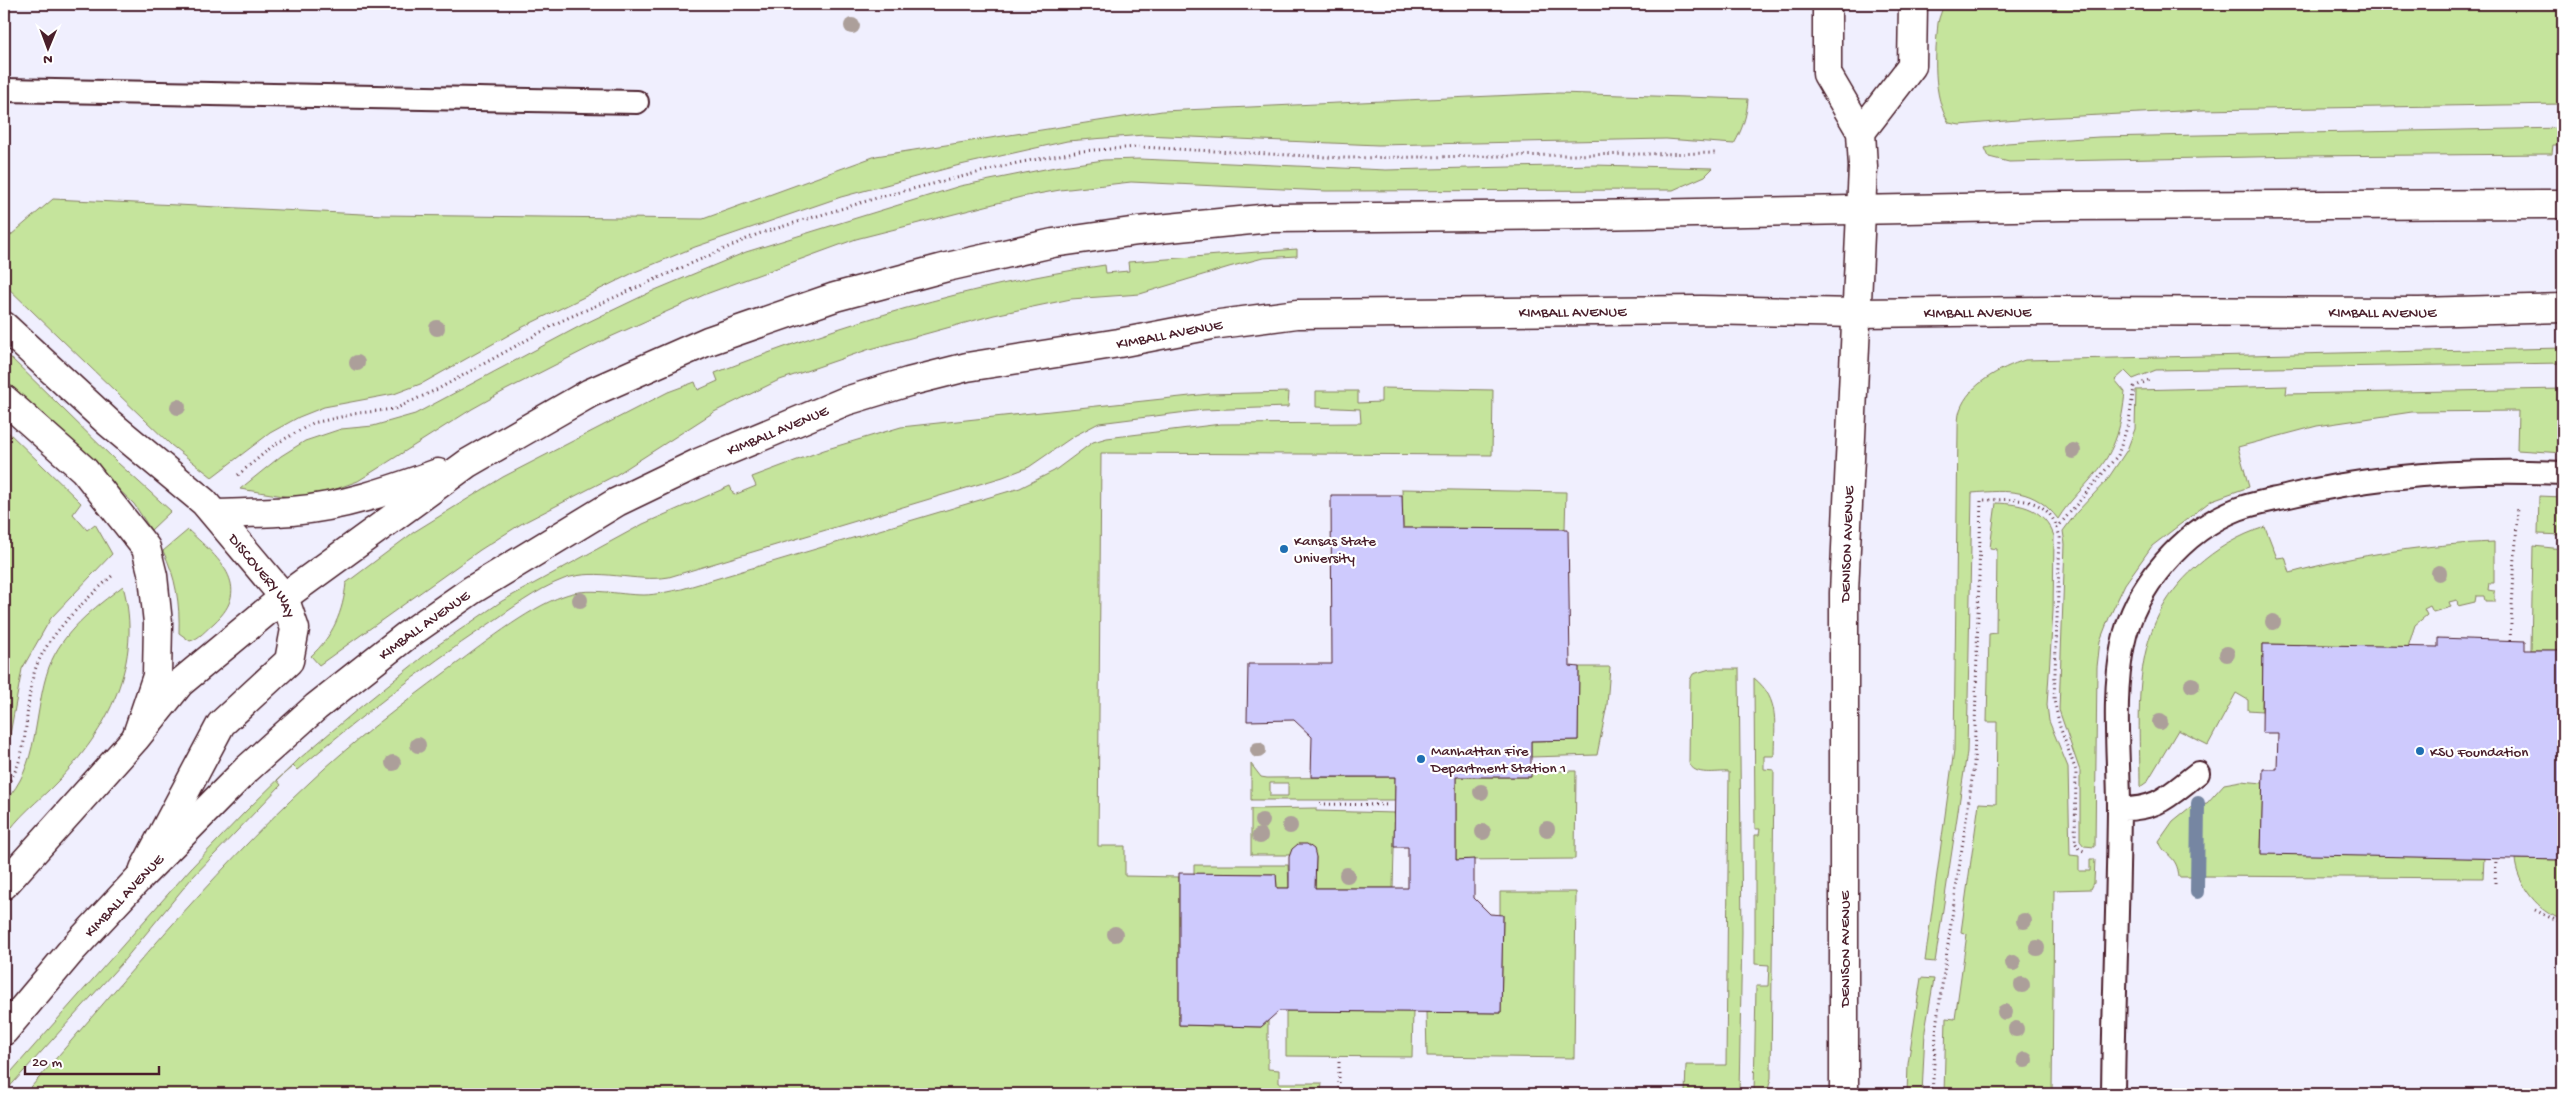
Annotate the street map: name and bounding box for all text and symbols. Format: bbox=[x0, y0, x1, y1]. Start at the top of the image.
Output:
north arrow bbox=[22, 22, 72, 72]
text: N bbox=[43, 50, 53, 67]
street label: KIMBALL AVENUE bbox=[1519, 304, 1627, 323]
street label: KIMBALL AVENUE bbox=[1924, 304, 2032, 323]
street label: KIMBALL AVENUE bbox=[2329, 305, 2437, 323]
street label: KIMBALL AVENUE bbox=[1115, 317, 1224, 354]
street label: KIMBALL AVENUE bbox=[725, 402, 832, 461]
street label: DENISON AVENUE bbox=[1837, 485, 1859, 603]
street label: DISCOVERY WAY bbox=[223, 530, 298, 621]
place label: Kansas State University bbox=[1294, 533, 1376, 568]
marker: Kansas State University bbox=[1278, 543, 1290, 555]
street label: KIMBALL AVENUE bbox=[376, 587, 474, 665]
place label: Manhattan Fire Department Station 1 bbox=[1430, 743, 1566, 778]
place label: KSU Foundation bbox=[2430, 744, 2528, 762]
marker: KSU Foundation bbox=[2414, 745, 2426, 757]
marker: Manhattan Fire Department Station 1 bbox=[1415, 753, 1427, 765]
street label: KIMBALL AVENUE bbox=[81, 851, 169, 942]
street label: DENISON AVENUE bbox=[1837, 890, 1855, 1008]
scale bar bbox=[25, 1043, 159, 1075]
text: 20 m bbox=[32, 1054, 62, 1072]

